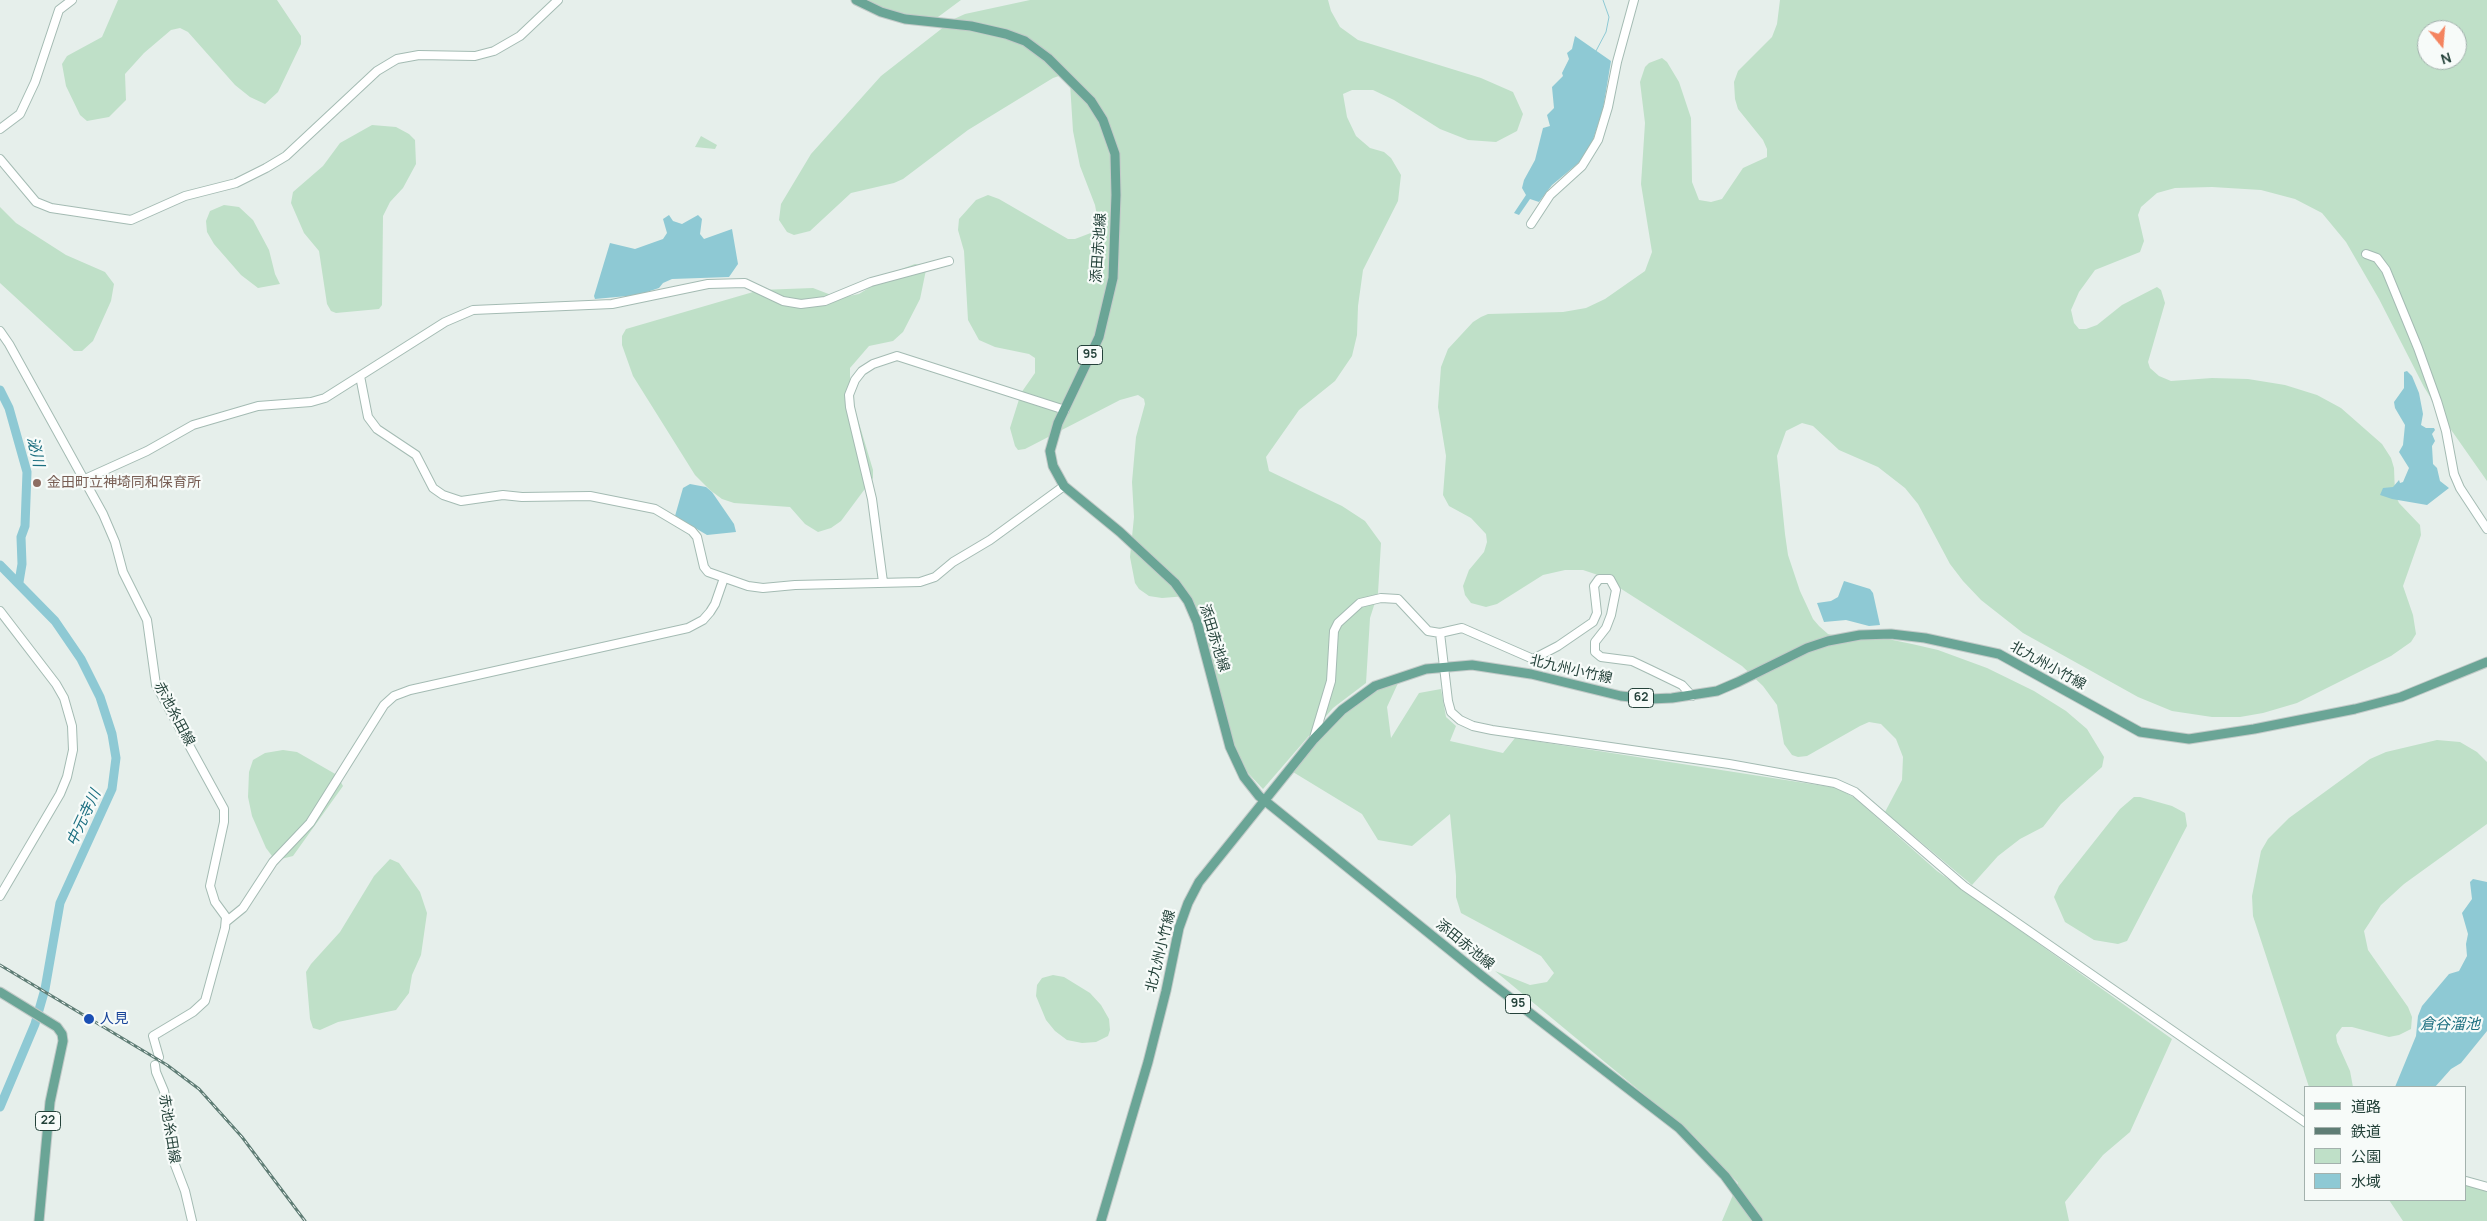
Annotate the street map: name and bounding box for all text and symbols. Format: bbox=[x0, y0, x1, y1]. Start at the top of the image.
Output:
north arrow bbox=[2417, 20, 2467, 70]
text: N bbox=[2439, 48, 2454, 69]
street label: 添田赤池線 bbox=[1088, 212, 1110, 284]
road number: 95 bbox=[1078, 346, 1102, 364]
water label: 泌川 bbox=[23, 435, 47, 469]
place label: 金田町立神埼同和保育所 bbox=[47, 475, 201, 491]
marker: 金田町立神埼同和保育所 bbox=[31, 477, 43, 489]
street label: 添田赤池線 bbox=[1196, 602, 1232, 674]
street label: 北九州小竹線 bbox=[2007, 638, 2089, 694]
street label: 北九州小竹線 bbox=[1528, 652, 1614, 688]
street label: 赤池糸田線 bbox=[150, 679, 198, 749]
road number: 62 bbox=[1628, 688, 1654, 708]
water label: 中元寺川 bbox=[63, 787, 105, 849]
street label: 北九州小竹線 bbox=[1143, 908, 1179, 994]
street label: 添田赤池線 bbox=[1433, 916, 1497, 974]
road number: 95 bbox=[1506, 994, 1530, 1014]
place label: 人見 bbox=[100, 1011, 128, 1027]
marker: 人見 bbox=[82, 1012, 96, 1026]
water label: 倉谷溜池 bbox=[2420, 1016, 2480, 1034]
legend bbox=[2304, 1086, 2467, 1201]
street label: 赤池糸田線 bbox=[155, 1093, 183, 1165]
text: 道路 bbox=[2351, 1096, 2381, 1117]
road number: 22 bbox=[36, 1112, 60, 1130]
text: 鉄道 bbox=[2351, 1121, 2381, 1142]
text: 公園 bbox=[2351, 1146, 2381, 1167]
text: 水域 bbox=[2351, 1171, 2381, 1192]

